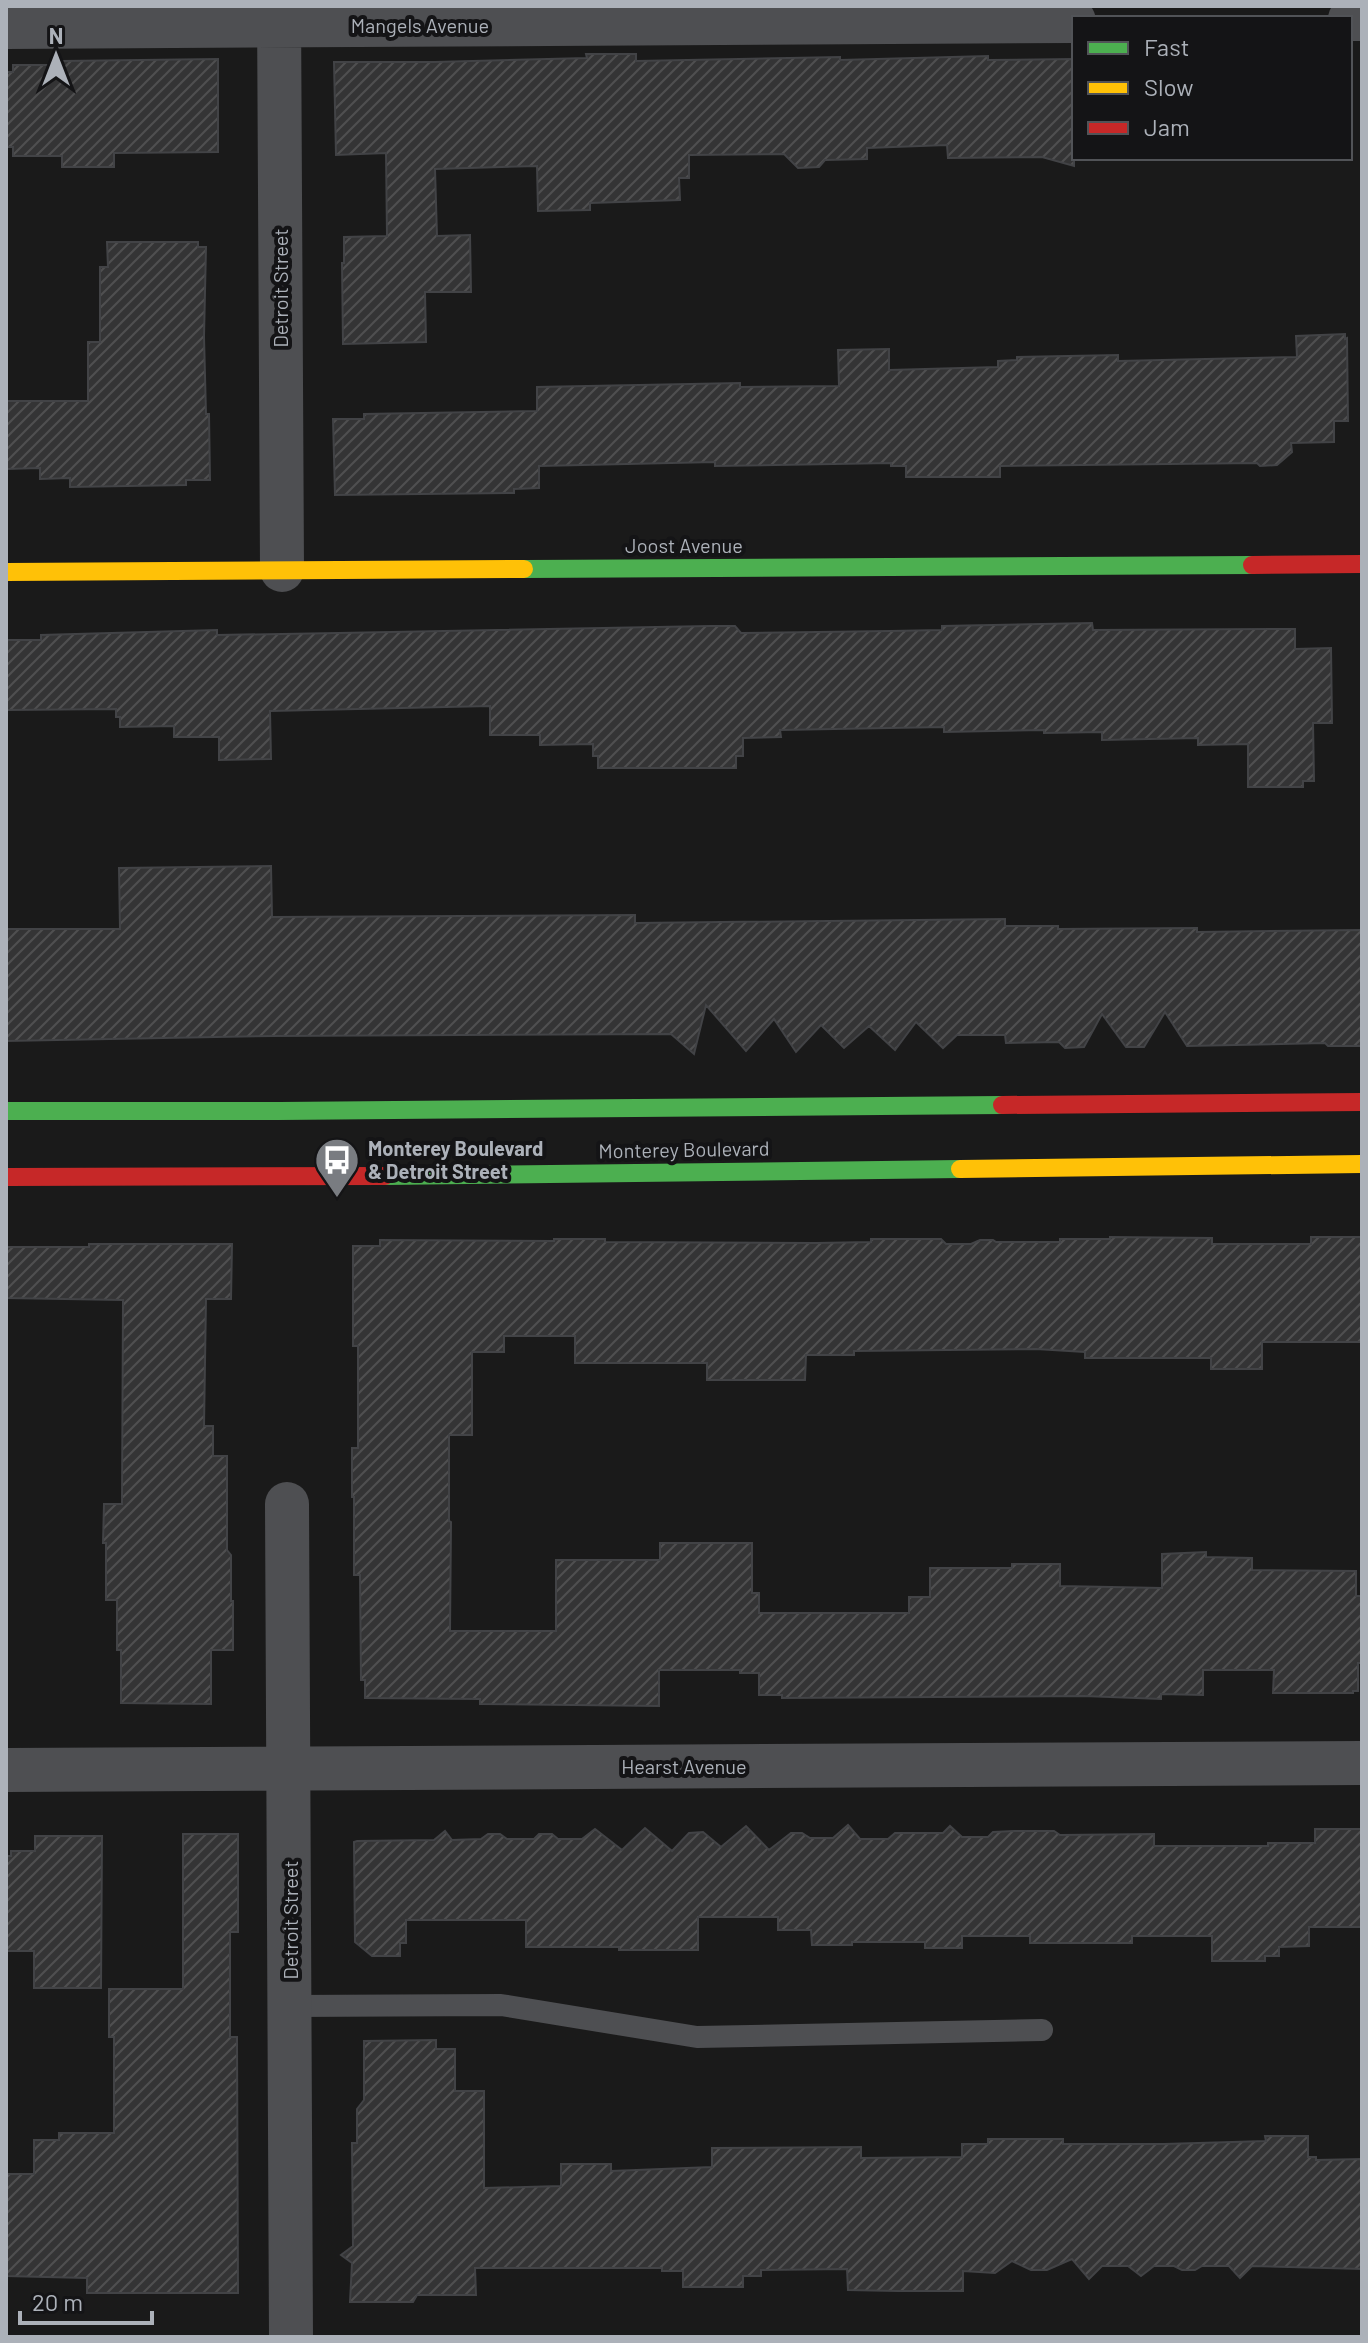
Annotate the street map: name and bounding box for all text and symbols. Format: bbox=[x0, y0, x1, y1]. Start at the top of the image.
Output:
street label: Mangels Avenue bbox=[351, 13, 489, 37]
north arrow bbox=[16, 16, 96, 96]
legend bbox=[1072, 16, 1352, 160]
text: N bbox=[49, 22, 63, 48]
text: Fast bbox=[1144, 32, 1189, 61]
text: Slow bbox=[1144, 72, 1193, 101]
text: Jam bbox=[1144, 112, 1190, 141]
street label: Detroit Street bbox=[268, 228, 292, 348]
street label: Joost Avenue bbox=[625, 533, 743, 557]
bus stop icon: Monterey Boulevard & Detroit Street bbox=[313, 1136, 361, 1199]
place label: Monterey Boulevard & Detroit Street bbox=[368, 1136, 543, 1183]
street label: Monterey Boulevard bbox=[598, 1136, 770, 1162]
street label: Hearst Avenue bbox=[621, 1754, 747, 1778]
street label: Detroit Street bbox=[278, 1860, 302, 1980]
scale bar bbox=[20, 2275, 152, 2325]
text: 20 m bbox=[32, 2287, 83, 2316]

